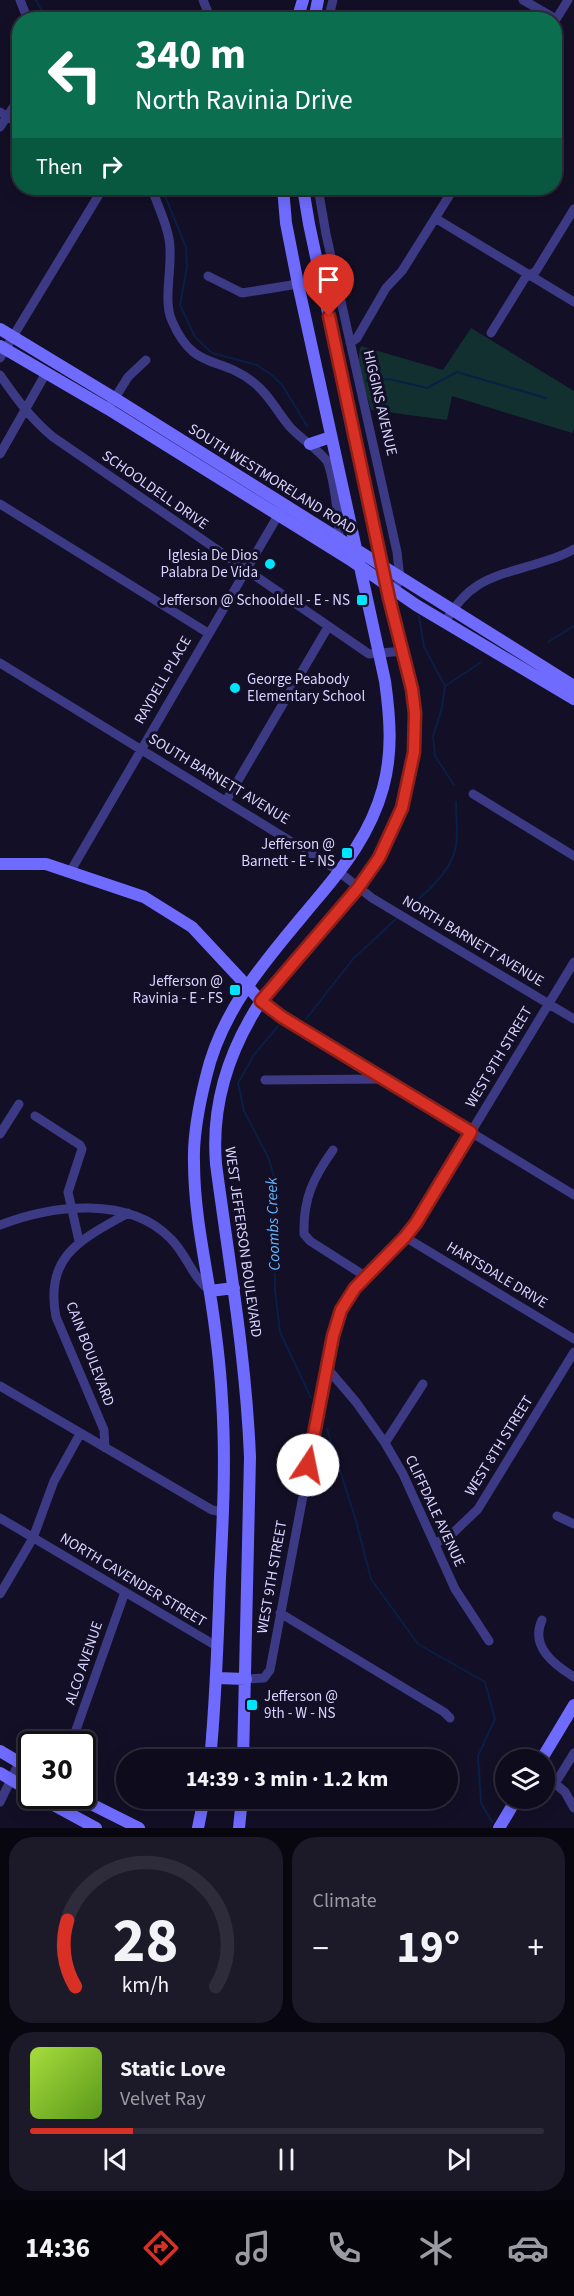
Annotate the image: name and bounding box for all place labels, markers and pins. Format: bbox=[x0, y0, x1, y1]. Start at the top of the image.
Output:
pin bbox=[303, 254, 354, 316]
place label: Iglesia De Dios Palabra De Vida bbox=[161, 545, 258, 583]
marker: Iglesia De Dios Palabra De Vida bbox=[263, 557, 277, 571]
place label: Jefferson @ Schooldell - E - NS bbox=[160, 590, 350, 611]
marker: Jefferson @ Schooldell - E - NS bbox=[355, 593, 369, 607]
place label: George Peabody Elementary School bbox=[247, 669, 365, 707]
marker: George Peabody Elementary School bbox=[228, 681, 242, 695]
place label: Jefferson @ Barnett - E - NS bbox=[241, 834, 335, 872]
marker: Jefferson @ Barnett - E - NS bbox=[340, 846, 354, 860]
place label: Jefferson @ Ravinia - E - FS bbox=[132, 971, 223, 1009]
marker: Jefferson @ Ravinia - E - FS bbox=[228, 983, 242, 997]
place label: Jefferson @ 9th - W - NS bbox=[264, 1686, 338, 1724]
marker: Jefferson @ 9th - W - NS bbox=[245, 1698, 259, 1712]

